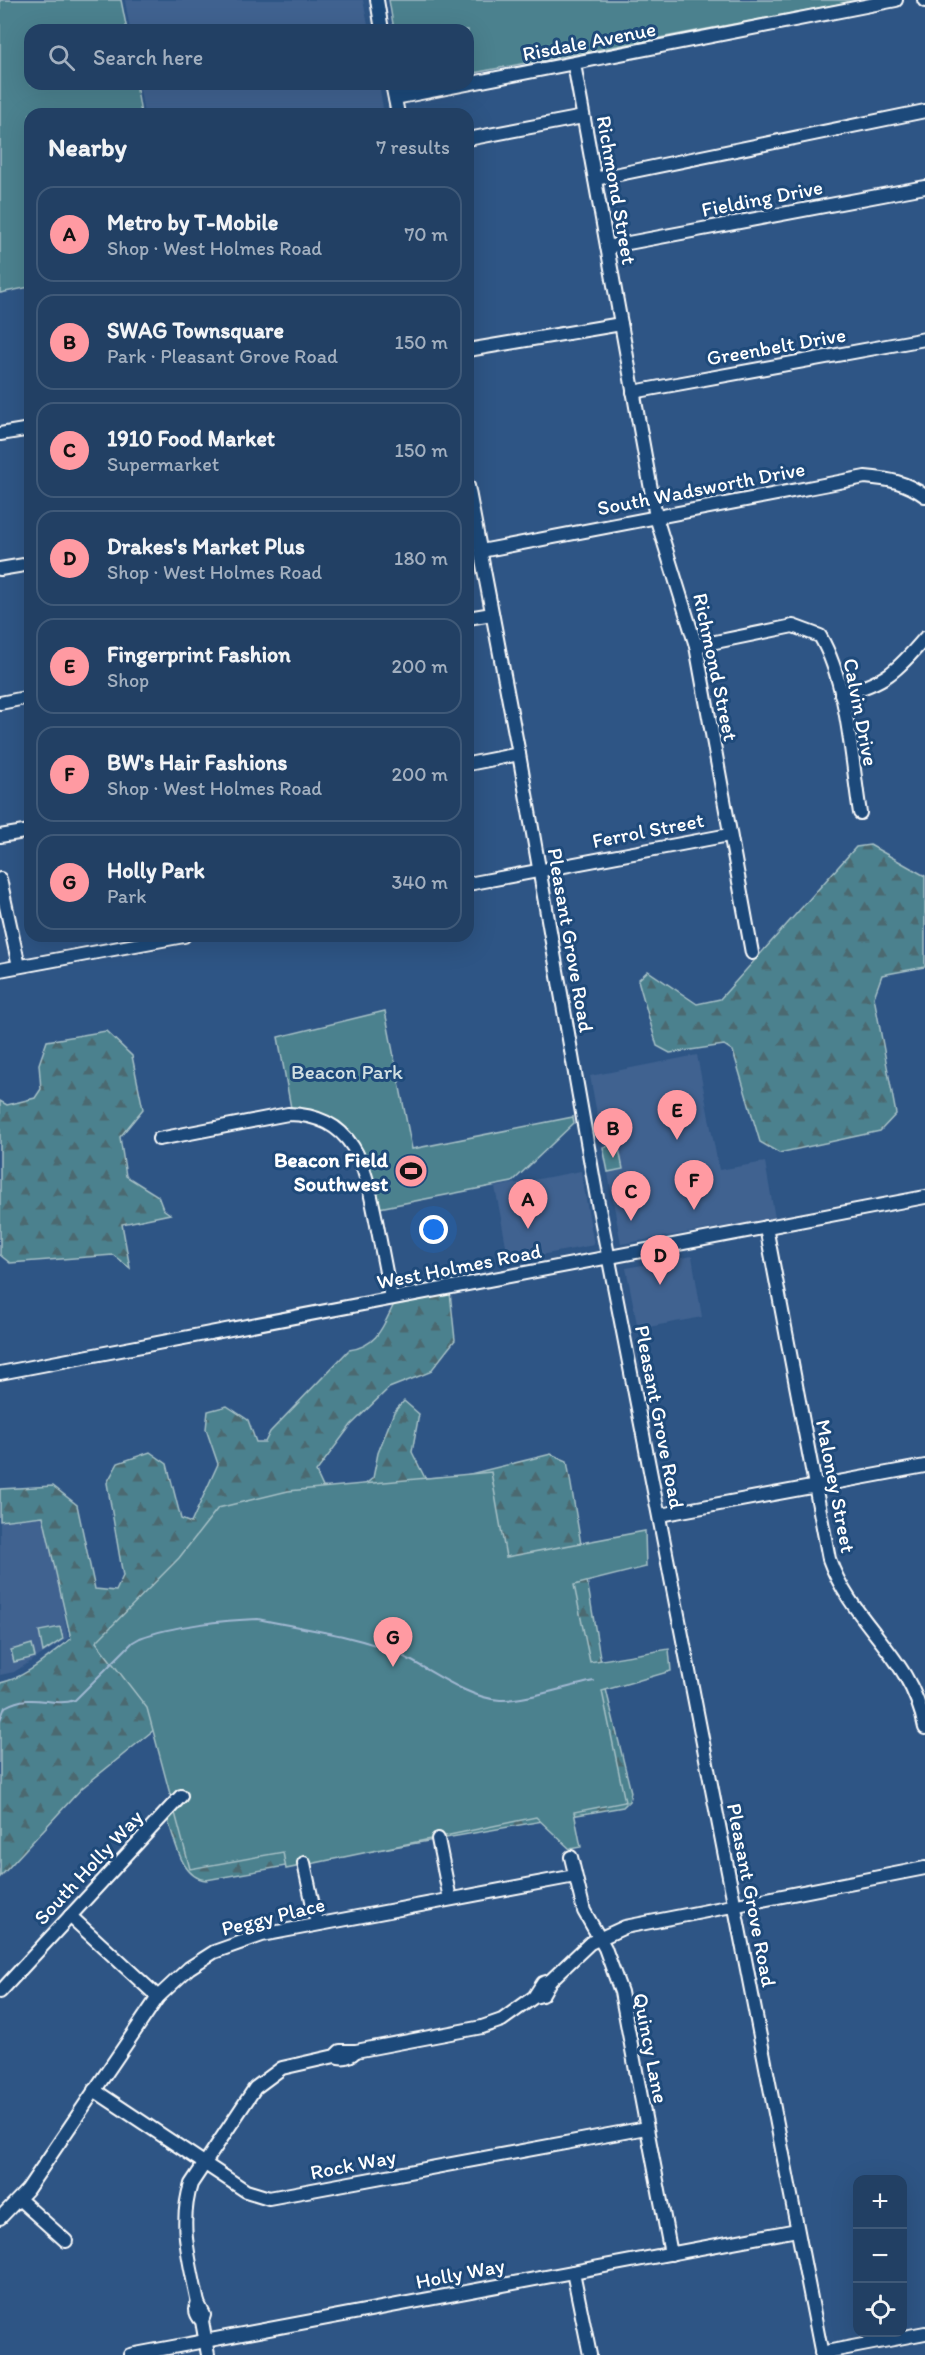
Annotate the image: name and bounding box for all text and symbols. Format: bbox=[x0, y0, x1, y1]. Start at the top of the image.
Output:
street label: Risdale Avenue bbox=[520, 16, 658, 66]
search box bbox=[24, 24, 474, 90]
icon: search bbox=[45, 41, 78, 74]
text: Search here bbox=[93, 44, 203, 71]
street label: Richmond Street bbox=[592, 114, 642, 267]
text: Nearby bbox=[48, 131, 127, 163]
text: 7 results bbox=[376, 135, 450, 159]
street label: Fielding Drive bbox=[699, 174, 825, 222]
text: Metro by T-Mobile bbox=[107, 209, 278, 236]
text: A bbox=[63, 222, 76, 246]
text: 70 m bbox=[404, 222, 448, 246]
text: Shop · West Holmes Road bbox=[107, 236, 322, 260]
text: SWAG Townsquare bbox=[107, 317, 284, 344]
street label: Greenbelt Drive bbox=[704, 321, 848, 371]
text: B bbox=[63, 330, 76, 354]
text: 150 m bbox=[395, 330, 448, 354]
text: Park · Pleasant Grove Road bbox=[107, 344, 338, 368]
text: 1910 Food Market bbox=[107, 425, 275, 452]
text: C bbox=[63, 438, 76, 462]
text: 150 m bbox=[395, 438, 448, 462]
text: Supermarket bbox=[107, 452, 219, 476]
street label: South Wadsworth Drive bbox=[595, 456, 807, 520]
text: Drakes's Market Plus bbox=[107, 533, 305, 560]
text: D bbox=[63, 546, 76, 570]
text: 180 m bbox=[394, 546, 448, 570]
text: Shop · West Holmes Road bbox=[107, 560, 322, 584]
street label: Richmond Street bbox=[688, 591, 744, 743]
text: Fingerprint Fashion bbox=[107, 641, 291, 668]
text: E bbox=[64, 654, 75, 678]
text: 200 m bbox=[392, 654, 448, 678]
street label: Calvin Drive bbox=[838, 656, 884, 768]
text: Shop bbox=[107, 668, 149, 692]
text: BW's Hair Fashions bbox=[107, 749, 287, 776]
text: F bbox=[64, 762, 75, 786]
text: 200 m bbox=[392, 762, 448, 786]
text: Shop · West Holmes Road bbox=[107, 776, 322, 800]
street label: Ferrol Street bbox=[590, 807, 706, 853]
street label: Pleasant Grove Road bbox=[542, 846, 600, 1035]
text: Holly Park bbox=[107, 857, 205, 884]
text: G bbox=[63, 870, 76, 894]
text: 340 m bbox=[391, 870, 448, 894]
text: Park bbox=[107, 884, 146, 908]
park label: Beacon Park bbox=[291, 1059, 403, 1084]
pin: E bbox=[658, 1090, 696, 1140]
pin: B bbox=[594, 1108, 632, 1158]
place label: Beacon Field Southwest bbox=[274, 1147, 388, 1196]
sports icon: Beacon Field Southwest bbox=[393, 1153, 429, 1189]
pin: F bbox=[674, 1160, 714, 1210]
pin: C bbox=[612, 1172, 650, 1221]
pin: A bbox=[508, 1180, 548, 1229]
your location bbox=[419, 1215, 448, 1244]
pin: D bbox=[640, 1236, 680, 1285]
street label: West Holmes Road bbox=[375, 1238, 544, 1294]
street label: Pleasant Grove Road bbox=[630, 1323, 690, 1511]
street label: Maloney Street bbox=[811, 1417, 861, 1555]
pin: G bbox=[374, 1618, 412, 1667]
street label: Pleasant Grove Road bbox=[722, 1801, 782, 1989]
street label: South Holly Way bbox=[28, 1804, 148, 1930]
street label: Peggy Place bbox=[219, 1891, 327, 1941]
street label: Quincy Lane bbox=[628, 1991, 674, 2105]
street label: Rock Way bbox=[308, 2143, 398, 2185]
map controls bbox=[853, 2175, 907, 2337]
button: + bbox=[853, 2175, 907, 2229]
button: − bbox=[853, 2229, 907, 2283]
street label: Holly Way bbox=[413, 2252, 507, 2294]
button: locate bbox=[853, 2283, 907, 2337]

